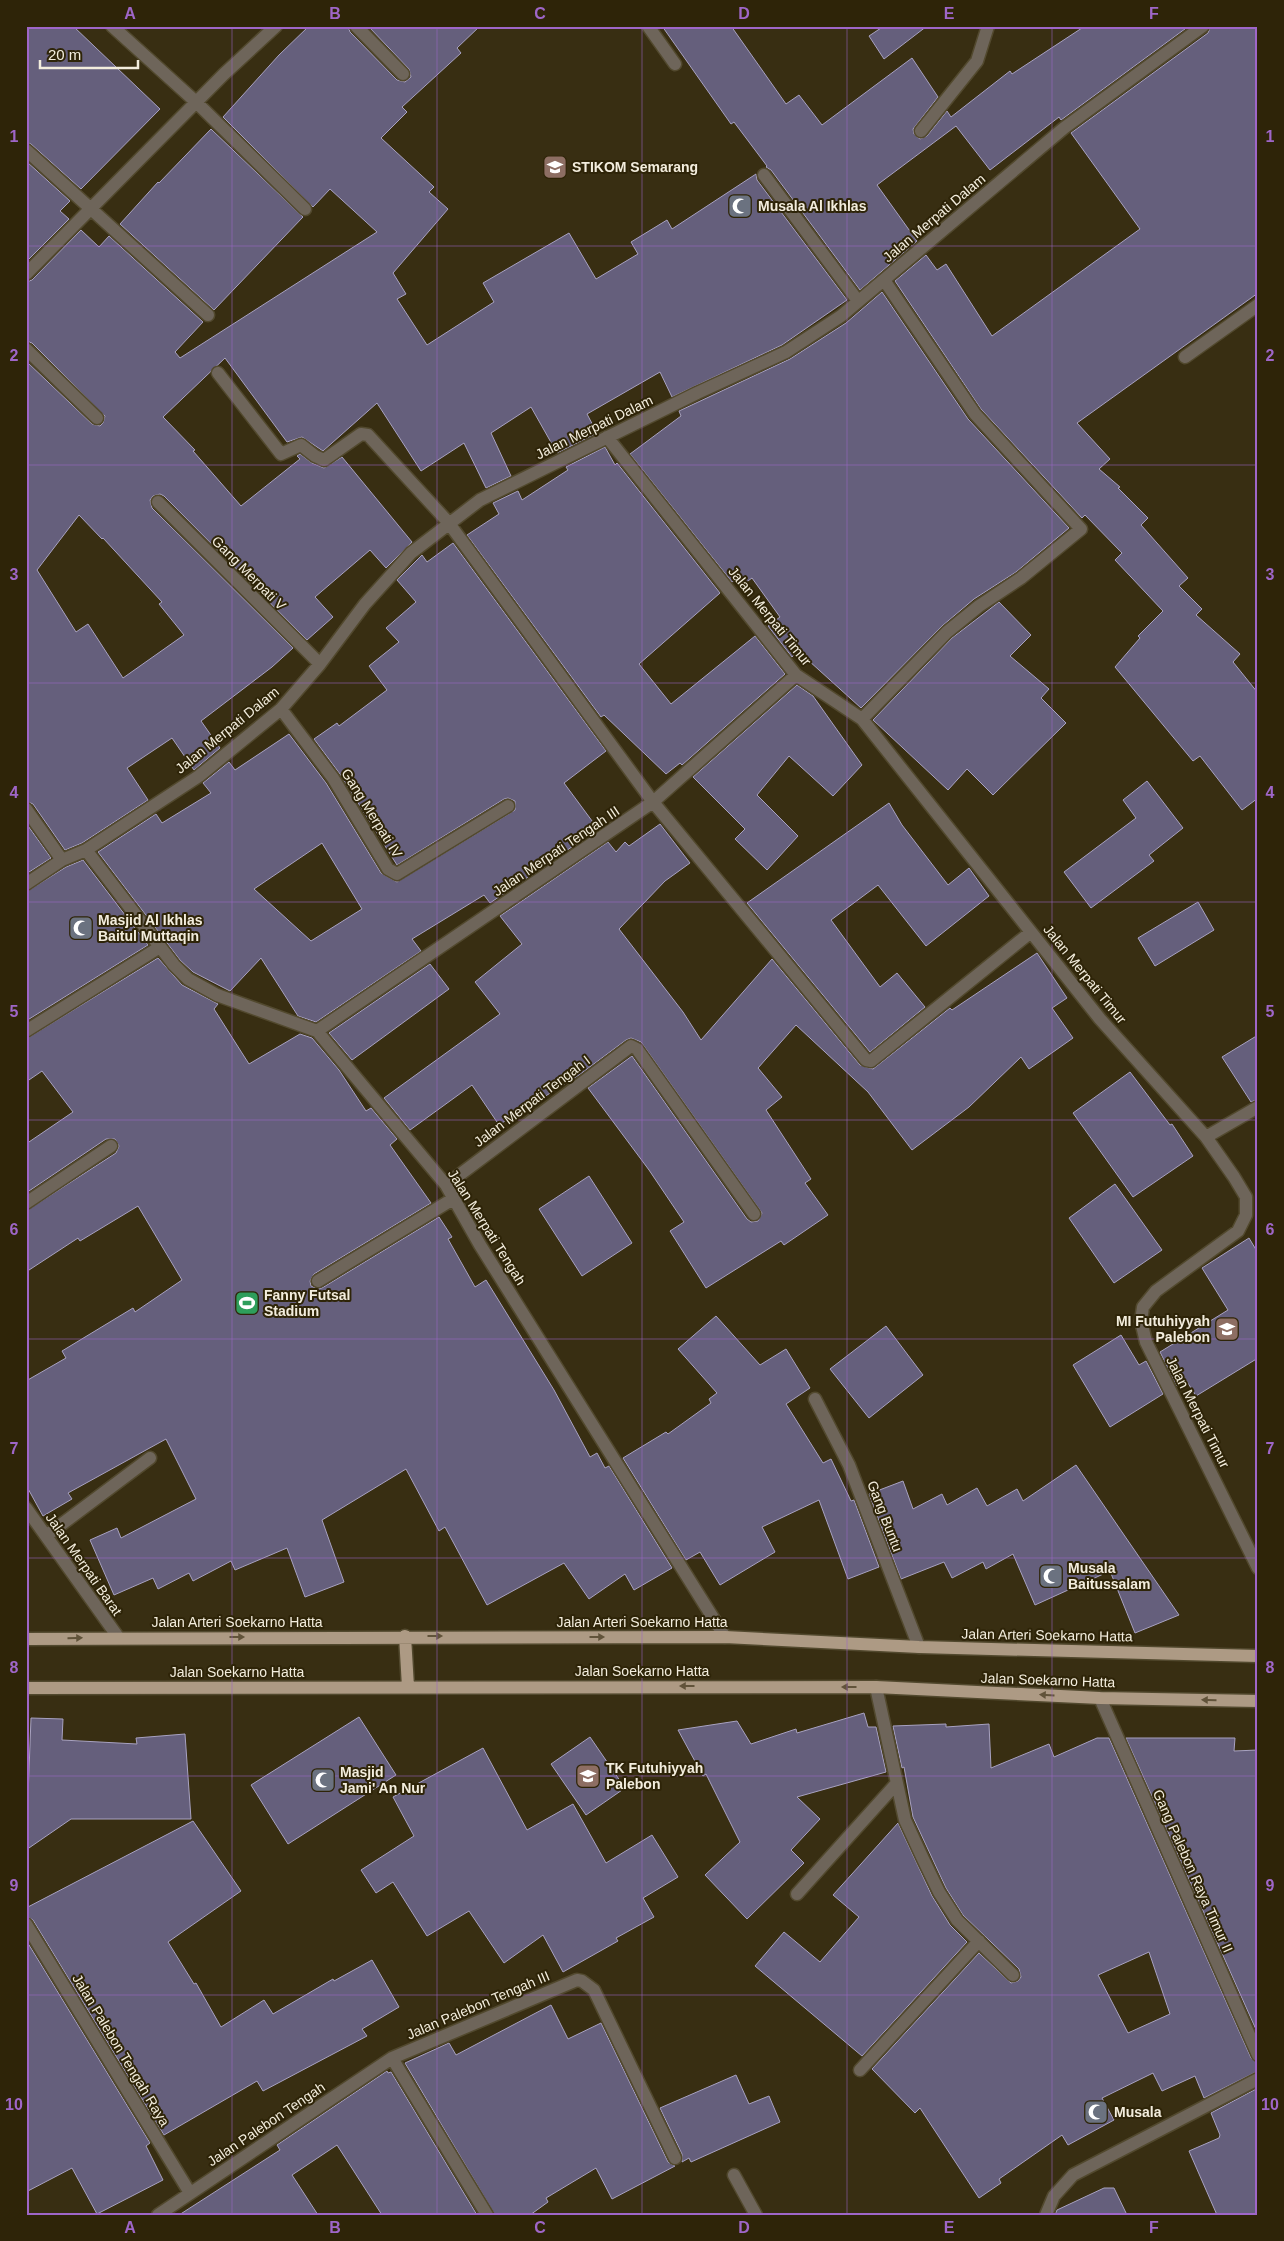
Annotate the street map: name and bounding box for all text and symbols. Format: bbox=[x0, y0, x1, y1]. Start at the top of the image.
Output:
text: A bbox=[124, 5, 136, 22]
text: B bbox=[329, 5, 341, 22]
text: C bbox=[534, 5, 546, 22]
text: D bbox=[738, 5, 750, 22]
text: E bbox=[944, 5, 955, 22]
text: F bbox=[1149, 5, 1159, 22]
scale bar bbox=[40, 38, 138, 70]
text: 20 m bbox=[48, 46, 81, 63]
text: 1 bbox=[10, 128, 19, 145]
text: 1 bbox=[1266, 128, 1275, 145]
school or university icon: STIKOM Semarang bbox=[542, 154, 568, 180]
place label: STIKOM Semarang bbox=[572, 159, 698, 175]
street label: Jalan Merpati Dalam bbox=[880, 171, 988, 265]
mosque icon: Musala Al Ikhlas bbox=[727, 193, 753, 219]
place label: Musala Al Ikhlas bbox=[758, 198, 867, 214]
text: 2 bbox=[10, 347, 19, 364]
text: 2 bbox=[1266, 347, 1275, 364]
street label: Jalan Merpati Dalam bbox=[533, 392, 655, 462]
street label: Gang Merpati V bbox=[209, 533, 290, 614]
street label: Jalan Merpati Timur bbox=[725, 563, 815, 669]
text: 3 bbox=[10, 566, 19, 583]
text: 3 bbox=[1266, 566, 1275, 583]
street label: Jalan Merpati Dalam bbox=[172, 683, 282, 777]
street label: Gang Merpati IV bbox=[338, 766, 406, 861]
text: 4 bbox=[10, 784, 19, 801]
text: 4 bbox=[1266, 784, 1275, 801]
street label: Jalan Merpati Tengah III bbox=[490, 803, 622, 899]
place label: Masjid Al Ikhlas Baitul Muttaqin bbox=[98, 912, 203, 944]
mosque icon: Masjid Al Ikhlas Baitul Muttaqin bbox=[68, 915, 94, 941]
street label: Jalan Merpati Timur bbox=[1040, 921, 1130, 1027]
text: 5 bbox=[10, 1003, 19, 1020]
text: 5 bbox=[1266, 1003, 1275, 1020]
street label: Jalan Merpati Tengah I bbox=[471, 1052, 593, 1150]
street label: Jalan Merpati Tengah bbox=[445, 1166, 529, 1288]
text: 6 bbox=[10, 1221, 19, 1238]
text: 6 bbox=[1266, 1221, 1275, 1238]
place label: Fanny Futsal Stadium bbox=[264, 1287, 350, 1319]
sports icon: Fanny Futsal Stadium bbox=[234, 1290, 260, 1316]
place label: MI Futuhiyyah Palebon bbox=[1116, 1313, 1210, 1345]
school or university icon: MI Futuhiyyah Palebon bbox=[1214, 1316, 1240, 1342]
street label: Jalan Merpati Timur bbox=[1163, 1354, 1233, 1471]
text: 7 bbox=[10, 1440, 19, 1457]
text: 7 bbox=[1266, 1440, 1275, 1457]
street label: Gang Buntu bbox=[864, 1478, 906, 1554]
street label: Jalan Merpati Barat bbox=[43, 1510, 125, 1618]
place label: Musala Baitussalam bbox=[1068, 1560, 1150, 1592]
mosque icon: Musala Baitussalam bbox=[1038, 1563, 1064, 1589]
street label: Jalan Arteri Soekarno Hatta bbox=[151, 1614, 323, 1630]
street label: Jalan Arteri Soekarno Hatta bbox=[556, 1614, 728, 1630]
street label: Jalan Arteri Soekarno Hatta bbox=[961, 1626, 1133, 1644]
one-way arrow bbox=[427, 1632, 443, 1640]
one-way arrow bbox=[230, 1633, 246, 1641]
one-way arrow bbox=[590, 1633, 606, 1641]
one-way arrow bbox=[67, 1634, 83, 1642]
text: 8 bbox=[10, 1659, 19, 1676]
text: 8 bbox=[1266, 1659, 1275, 1676]
street label: Jalan Soekarno Hatta bbox=[575, 1663, 710, 1679]
street label: Jalan Soekarno Hatta bbox=[170, 1664, 305, 1680]
street label: Jalan Soekarno Hatta bbox=[980, 1670, 1116, 1690]
one-way arrow bbox=[679, 1682, 695, 1690]
one-way arrow bbox=[841, 1683, 857, 1691]
one-way arrow bbox=[1038, 1691, 1054, 1699]
one-way arrow bbox=[1201, 1696, 1217, 1704]
place label: TK Futuhiyyah Palebon bbox=[606, 1760, 703, 1792]
school or university icon: TK Futuhiyyah Palebon bbox=[575, 1763, 601, 1789]
place label: Masjid Jami' An Nur bbox=[340, 1764, 426, 1796]
mosque icon: Masjid Jami' An Nur bbox=[310, 1767, 336, 1793]
street label: Gang Palebon Raya Timur II bbox=[1150, 1787, 1236, 1955]
text: 9 bbox=[10, 1877, 19, 1894]
text: 9 bbox=[1266, 1877, 1275, 1894]
street label: Jalan Palebon Tengah III bbox=[404, 1968, 552, 2042]
street label: Jalan Palebon Tengah Raya bbox=[69, 1971, 173, 2129]
street label: Jalan Palebon Tengah bbox=[204, 2079, 328, 2169]
text: 10 bbox=[5, 2096, 23, 2113]
text: 10 bbox=[1261, 2096, 1279, 2113]
mosque icon: Musala bbox=[1083, 2099, 1109, 2125]
place label: Musala bbox=[1114, 2104, 1162, 2120]
text: A bbox=[124, 2219, 136, 2236]
text: B bbox=[329, 2219, 341, 2236]
text: C bbox=[534, 2219, 546, 2236]
text: D bbox=[738, 2219, 750, 2236]
text: E bbox=[944, 2219, 955, 2236]
text: F bbox=[1149, 2219, 1159, 2236]

